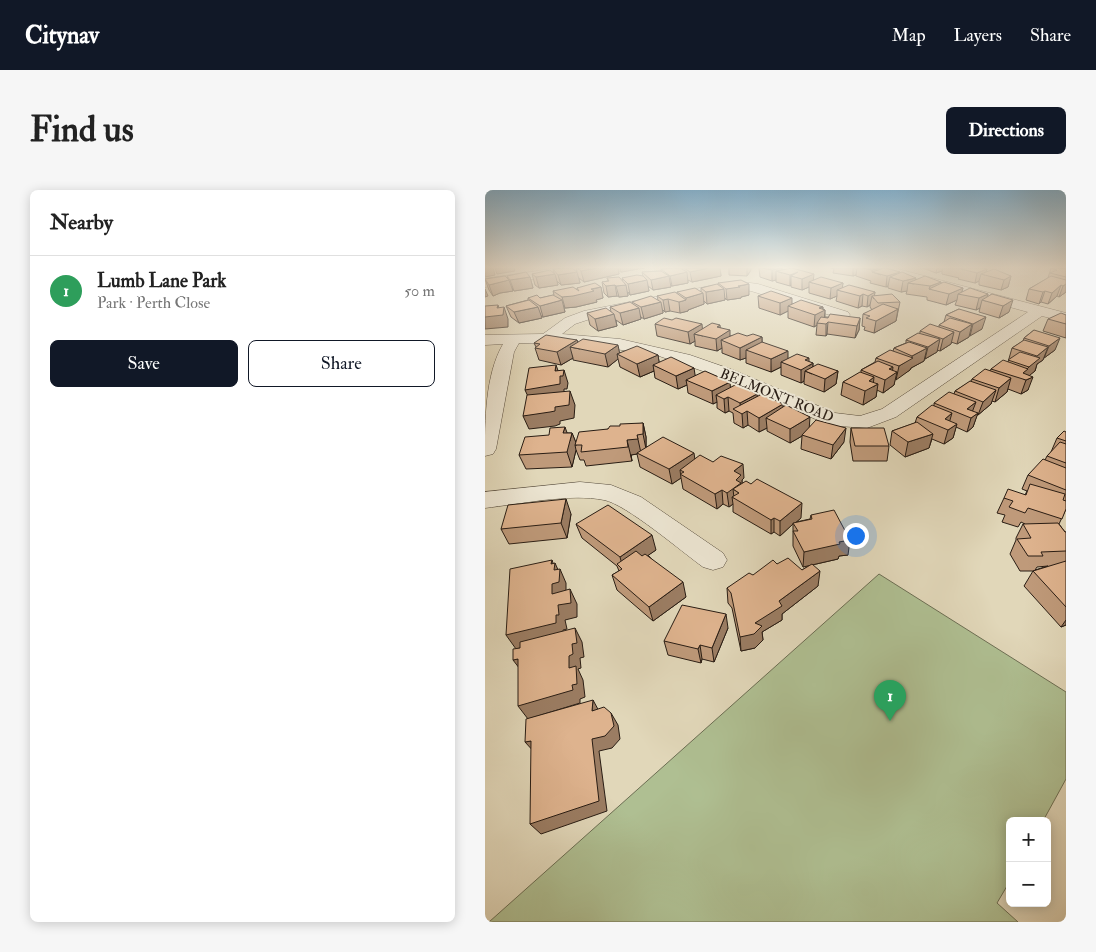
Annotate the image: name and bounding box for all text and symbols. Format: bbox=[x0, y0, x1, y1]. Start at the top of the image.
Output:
text: Citynav bbox=[25, 20, 99, 51]
text: Map bbox=[892, 24, 926, 47]
text: Layers bbox=[954, 24, 1002, 47]
text: Share bbox=[1030, 24, 1071, 47]
button: Directions bbox=[946, 107, 1066, 154]
text: Find us bbox=[30, 108, 134, 152]
text: Nearby bbox=[50, 209, 113, 236]
text: Lumb Lane Park bbox=[97, 269, 226, 293]
text: 1 bbox=[63, 281, 69, 301]
text: 50 m bbox=[404, 281, 435, 301]
text: Park · Perth Close bbox=[97, 293, 210, 313]
button: Save bbox=[50, 340, 238, 387]
button: Share bbox=[248, 340, 435, 387]
street label: BELMONT ROAD bbox=[717, 365, 836, 426]
your location bbox=[843, 523, 869, 549]
pin: 1 bbox=[874, 680, 906, 721]
map controls bbox=[1006, 817, 1051, 907]
button: + bbox=[1006, 817, 1051, 862]
button: − bbox=[1006, 862, 1051, 907]

